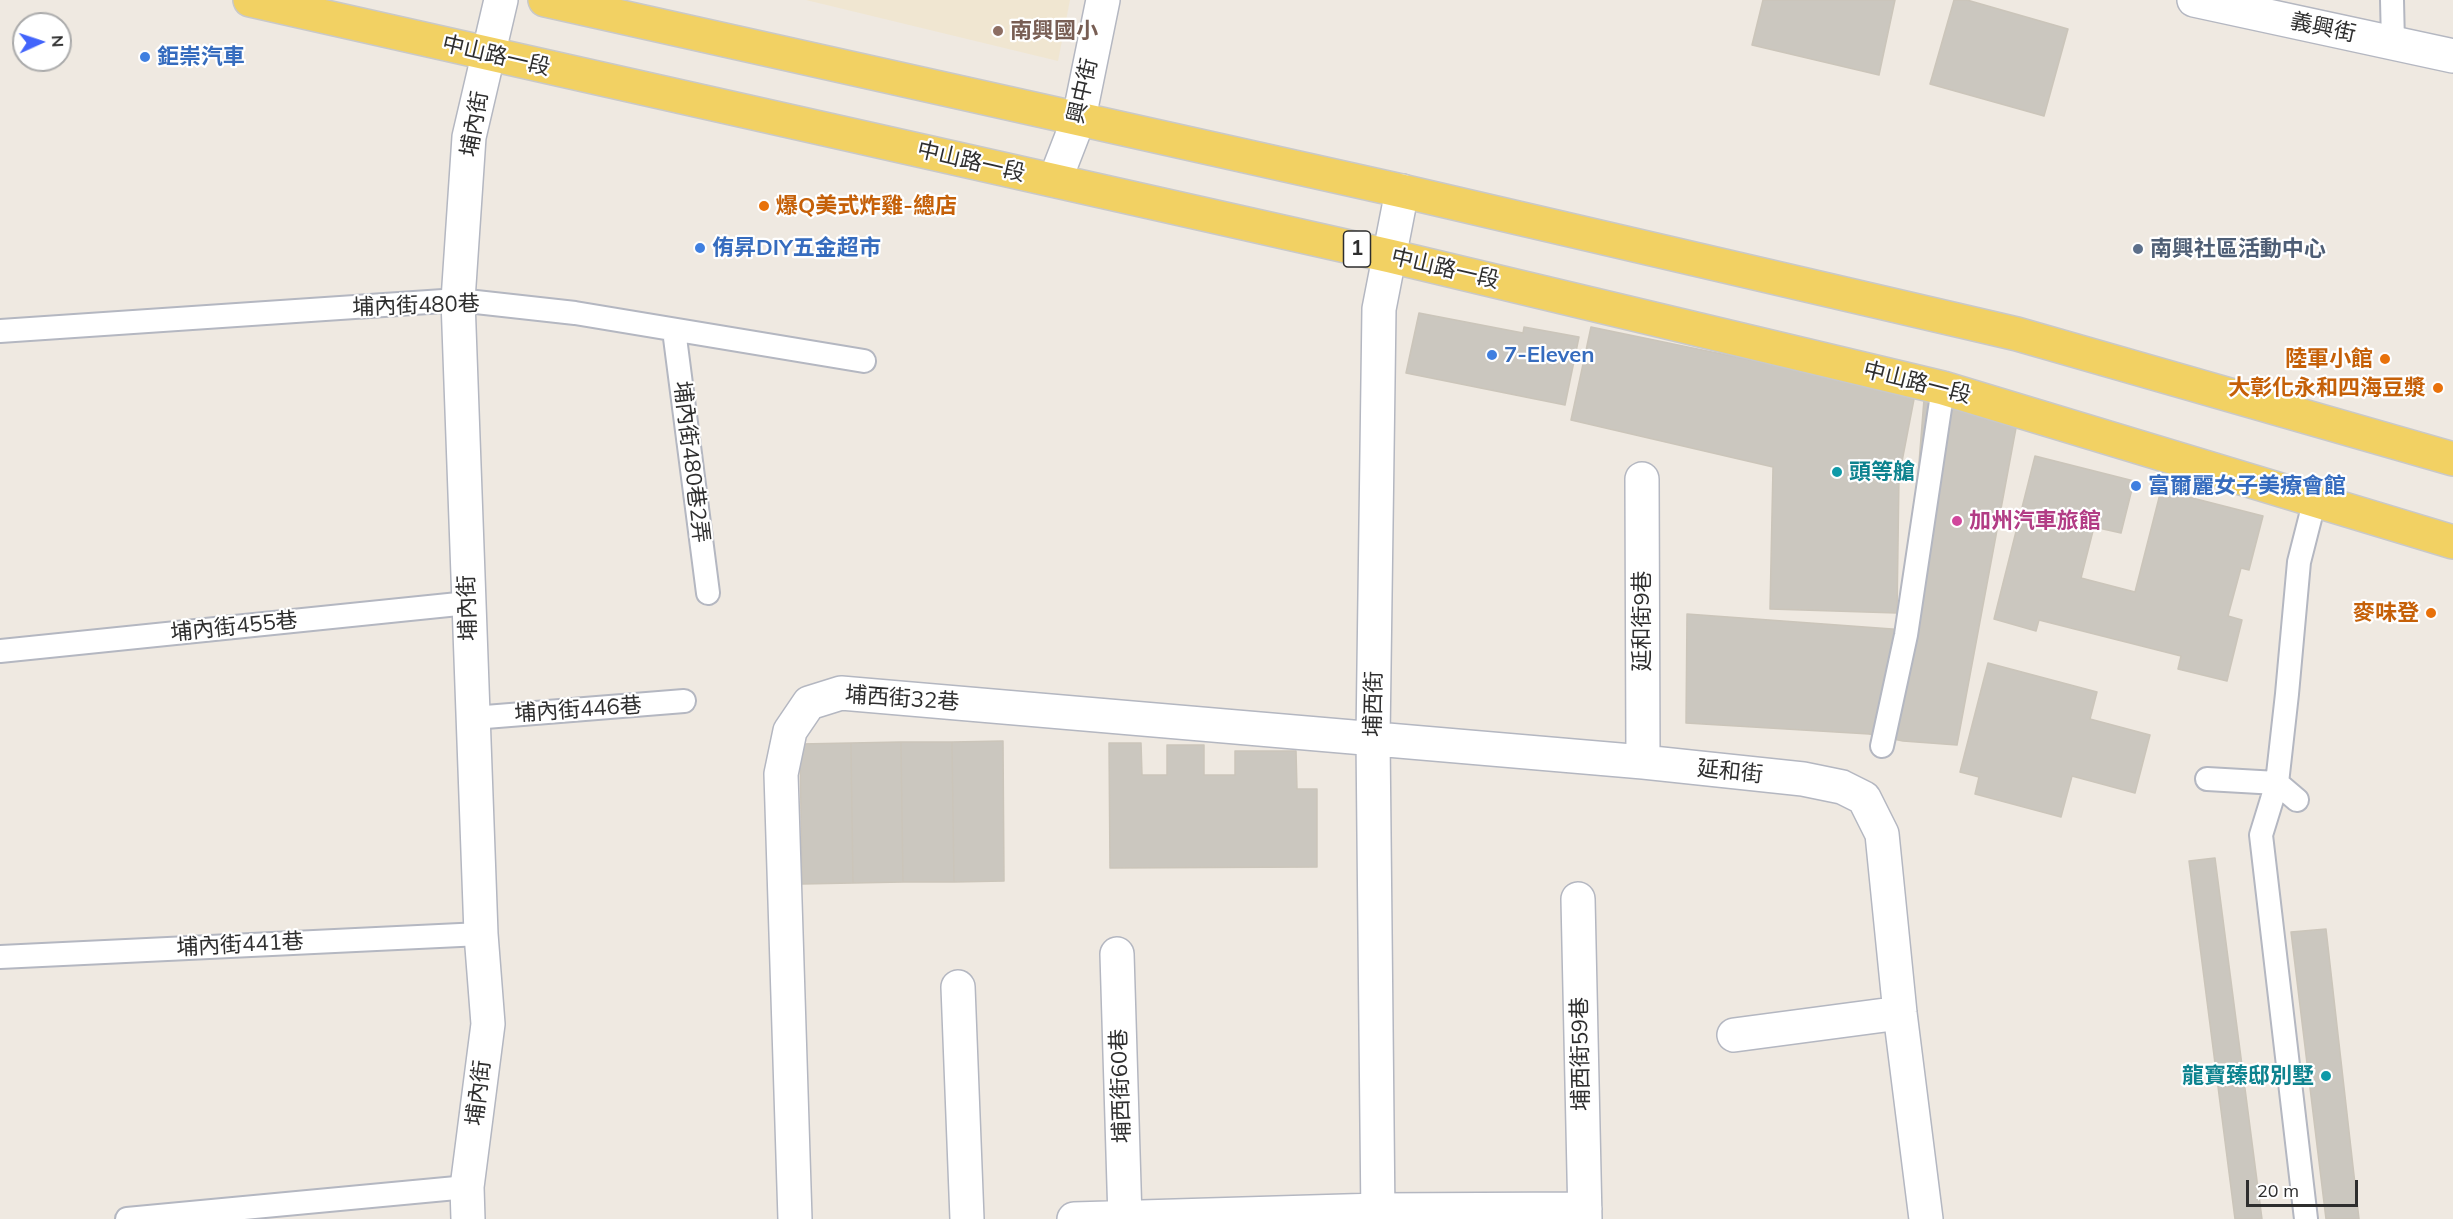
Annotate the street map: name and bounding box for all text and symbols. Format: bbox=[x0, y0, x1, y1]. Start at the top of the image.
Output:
street label: 義興街 bbox=[2288, 8, 2358, 48]
north arrow bbox=[12, 12, 72, 72]
place label: 南興國小 bbox=[1010, 18, 1098, 44]
marker: 南興國小 bbox=[991, 24, 1005, 38]
street label: 中山路一段 bbox=[439, 31, 553, 81]
text: N bbox=[48, 35, 68, 48]
place label: 鉅崇汽車 bbox=[157, 44, 245, 70]
marker: 鉅崇汽車 bbox=[138, 50, 152, 64]
street label: 興中街 bbox=[1063, 56, 1103, 126]
street label: 埔內街 bbox=[456, 89, 494, 159]
street label: 中山路一段 bbox=[914, 137, 1028, 187]
place label: 爆Q美式炸雞-總店 bbox=[776, 193, 957, 219]
marker: 爆Q美式炸雞-總店 bbox=[757, 199, 771, 213]
road number: 1 bbox=[1344, 231, 1370, 267]
place label: 侑昇DIY五金超市 bbox=[712, 235, 881, 261]
place label: 南興社區活動中心 bbox=[2150, 236, 2326, 262]
marker: 侑昇DIY五金超市 bbox=[693, 241, 707, 255]
marker: 南興社區活動中心 bbox=[2131, 242, 2145, 256]
street label: 中山路一段 bbox=[1388, 244, 1502, 294]
street label: 埔內街480巷 bbox=[352, 291, 480, 321]
place label: 7-Eleven bbox=[1504, 342, 1595, 368]
place label: 陸軍小館 bbox=[2285, 346, 2373, 372]
marker: 7-Eleven bbox=[1485, 348, 1499, 362]
marker: 陸軍小館 bbox=[2378, 352, 2392, 366]
street label: 中山路一段 bbox=[1860, 357, 1974, 409]
place label: 大彰化永和四海豆漿 bbox=[2228, 375, 2426, 401]
street label: 埔內街480巷2弄 bbox=[668, 380, 714, 544]
marker: 大彰化永和四海豆漿 bbox=[2431, 381, 2445, 395]
place label: 頭等艙 bbox=[1849, 459, 1915, 485]
marker: 頭等艙 bbox=[1830, 465, 1844, 479]
place label: 富爾麗女子美療會館 bbox=[2148, 473, 2346, 499]
marker: 富爾麗女子美療會館 bbox=[2129, 479, 2143, 493]
place label: 加州汽車旅館 bbox=[1969, 508, 2101, 534]
marker: 加州汽車旅館 bbox=[1950, 514, 1964, 528]
street label: 延和街9巷 bbox=[1629, 570, 1655, 672]
street label: 埔內街 bbox=[454, 575, 482, 641]
place label: 麥味登 bbox=[2353, 600, 2419, 626]
marker: 麥味登 bbox=[2424, 606, 2438, 620]
street label: 埔內街455巷 bbox=[169, 607, 299, 647]
street label: 埔西街 bbox=[1360, 671, 1388, 737]
street label: 埔西街32巷 bbox=[844, 682, 960, 716]
street label: 埔內街446巷 bbox=[513, 692, 643, 728]
street label: 延和街 bbox=[1696, 755, 1764, 789]
street label: 埔內街441巷 bbox=[176, 928, 304, 962]
street label: 埔西街59巷 bbox=[1567, 997, 1595, 1111]
street label: 埔西街60巷 bbox=[1106, 1028, 1136, 1144]
street label: 埔內街 bbox=[462, 1059, 496, 1127]
place label: 龍寶臻邸別墅 bbox=[2182, 1063, 2314, 1089]
marker: 龍寶臻邸別墅 bbox=[2319, 1069, 2333, 1083]
scale bar bbox=[2249, 1168, 2362, 1206]
text: 20 m bbox=[2257, 1179, 2299, 1202]

